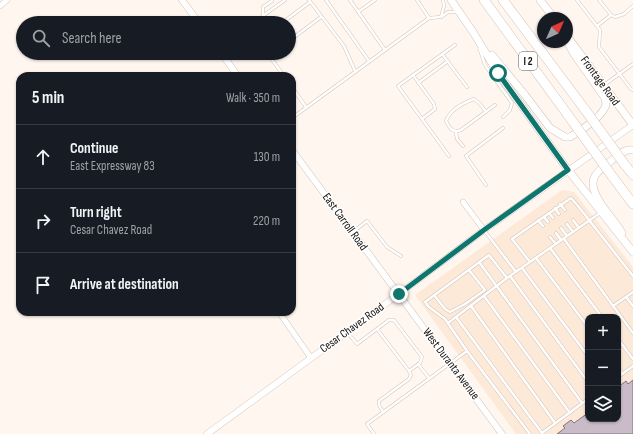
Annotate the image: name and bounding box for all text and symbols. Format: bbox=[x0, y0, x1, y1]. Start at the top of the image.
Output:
north arrow bbox=[537, 12, 573, 48]
search box bbox=[16, 16, 296, 60]
icon: search bbox=[30, 27, 52, 49]
text: Search here bbox=[62, 29, 122, 48]
road number: I 2 bbox=[519, 52, 537, 70]
street label: Frontage Road bbox=[577, 53, 623, 109]
route start bbox=[489, 64, 507, 82]
text: 5 min bbox=[32, 88, 64, 108]
text: Walk · 350 m bbox=[226, 90, 280, 106]
text: Continue bbox=[70, 139, 119, 158]
icon: ahead bbox=[32, 146, 54, 168]
text: 130 m bbox=[254, 149, 280, 165]
text: East Expressway 83 bbox=[70, 158, 155, 174]
street label: East Carroll Road bbox=[319, 190, 371, 254]
text: Turn right bbox=[70, 203, 122, 222]
icon: right bbox=[32, 210, 54, 232]
text: 220 m bbox=[253, 213, 280, 229]
text: Cesar Chavez Road bbox=[70, 222, 152, 238]
icon: arrive bbox=[32, 274, 54, 296]
text: Arrive at destination bbox=[70, 275, 179, 294]
route end bbox=[390, 285, 408, 303]
street label: Cesar Chavez Road bbox=[317, 300, 387, 356]
map controls bbox=[585, 314, 621, 422]
button: + bbox=[585, 314, 621, 350]
street label: West Duranta Avenue bbox=[419, 325, 483, 403]
button: − bbox=[585, 350, 621, 386]
button: layers bbox=[585, 386, 621, 422]

